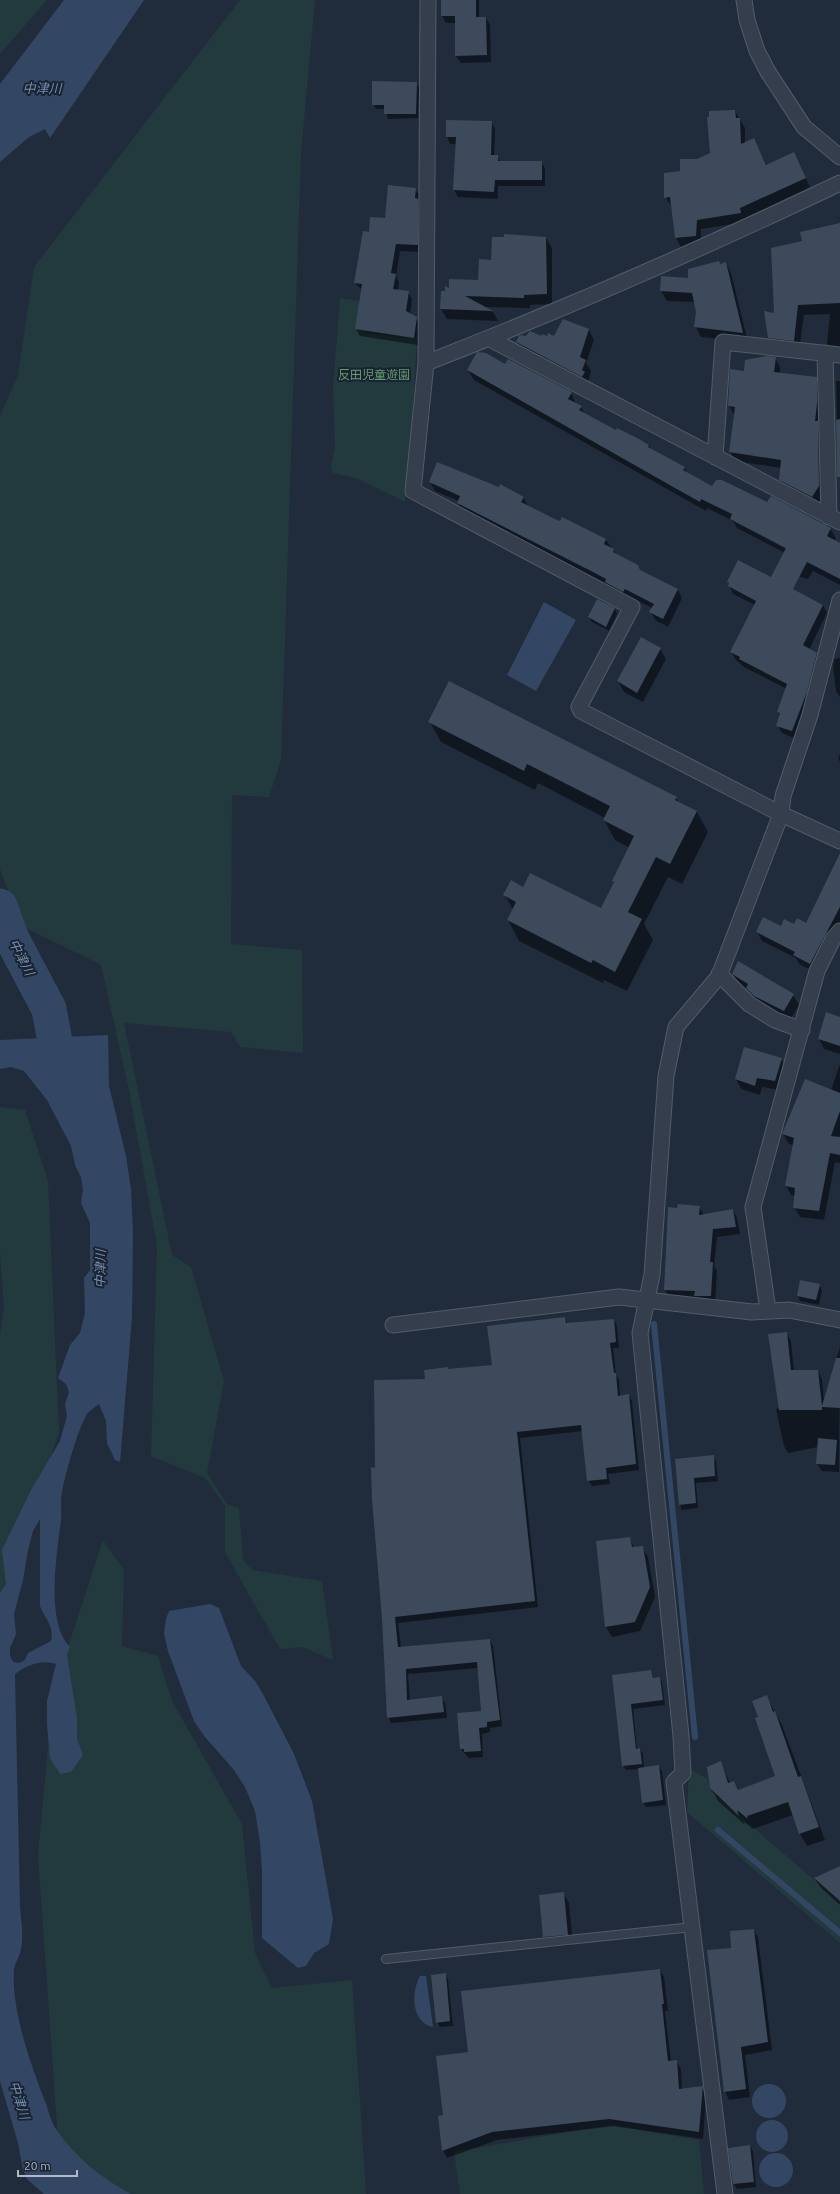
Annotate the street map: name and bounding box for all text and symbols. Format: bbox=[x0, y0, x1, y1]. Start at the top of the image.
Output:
water label: 中津川 bbox=[22, 81, 63, 95]
park label: 反田児童遊園 bbox=[338, 368, 410, 381]
water label: 中津川 bbox=[7, 936, 38, 979]
water label: 中津川 bbox=[93, 1247, 107, 1289]
water label: 中津川 bbox=[8, 2079, 33, 2123]
scale bar bbox=[18, 2152, 77, 2178]
text: 20 m bbox=[24, 2159, 51, 2172]

